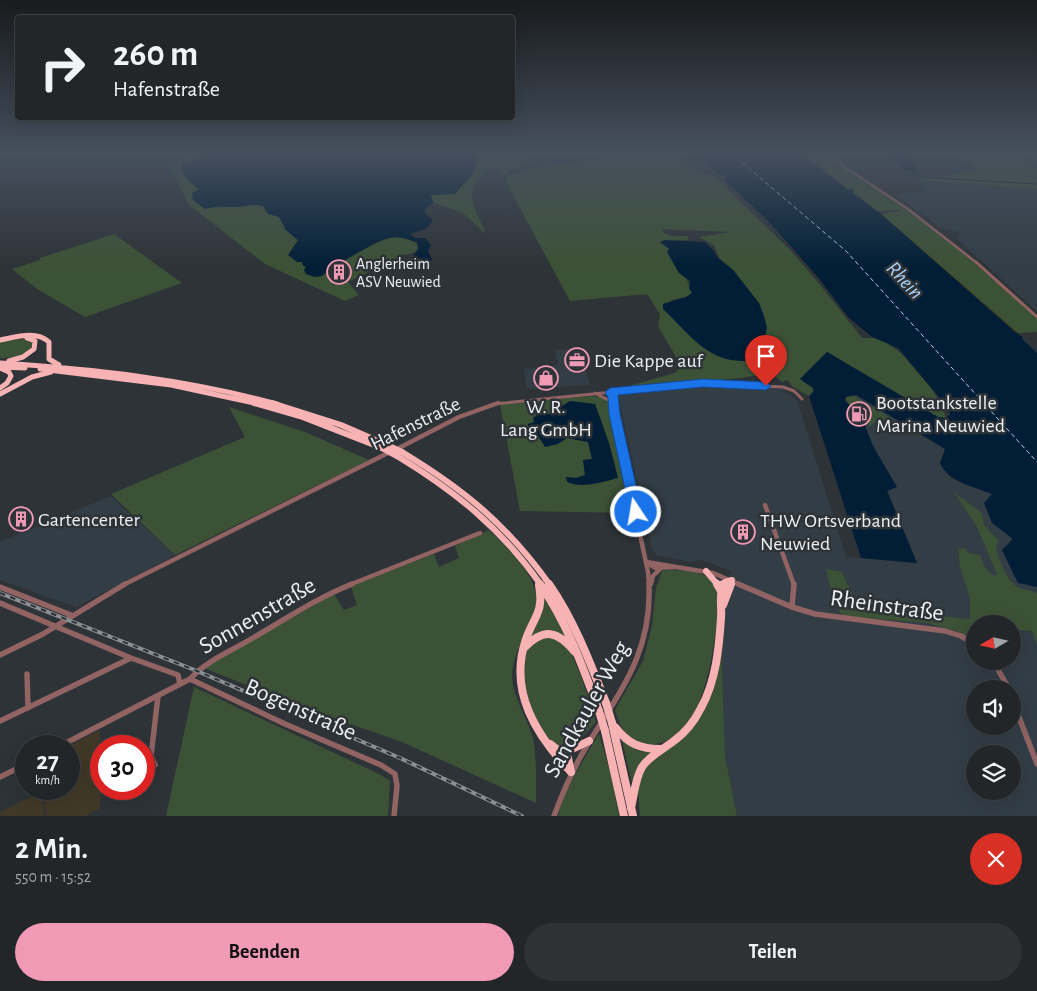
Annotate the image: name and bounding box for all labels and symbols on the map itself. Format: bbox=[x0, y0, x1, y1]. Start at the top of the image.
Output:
place label: Anglerheim ASV Neuwied bbox=[356, 256, 441, 290]
water label: Rhein bbox=[882, 257, 927, 303]
building icon: Anglerheim ASV Neuwied bbox=[326, 259, 352, 285]
pin bbox=[745, 335, 787, 386]
office icon: Die Kappe auf bbox=[564, 347, 590, 373]
place label: Die Kappe auf bbox=[594, 351, 703, 371]
shop icon: W. R. Lang GmbH bbox=[533, 365, 559, 391]
place label: Bootstankstelle Marina Neuwied bbox=[876, 393, 1005, 436]
street label: Hafenstraße bbox=[367, 394, 463, 454]
place label: W. R. Lang GmbH bbox=[500, 397, 592, 440]
fuel station icon: Bootstankstelle Marina Neuwied bbox=[846, 401, 872, 427]
position arrow bbox=[609, 485, 661, 537]
building icon: Gartencenter bbox=[8, 506, 34, 532]
place label: Gartencenter bbox=[38, 510, 140, 530]
place label: THW Ortsverband Neuwied bbox=[760, 511, 901, 554]
building icon: THW Ortsverband Neuwied bbox=[730, 519, 756, 545]
street label: Sonnenstraße bbox=[195, 573, 320, 659]
street label: Rheinstraße bbox=[829, 586, 945, 626]
north arrow bbox=[966, 615, 1021, 670]
street label: Sandkauler Weg bbox=[540, 637, 634, 782]
street label: Bogenstraße bbox=[241, 675, 360, 745]
speed limit sign: 30 bbox=[90, 735, 155, 800]

